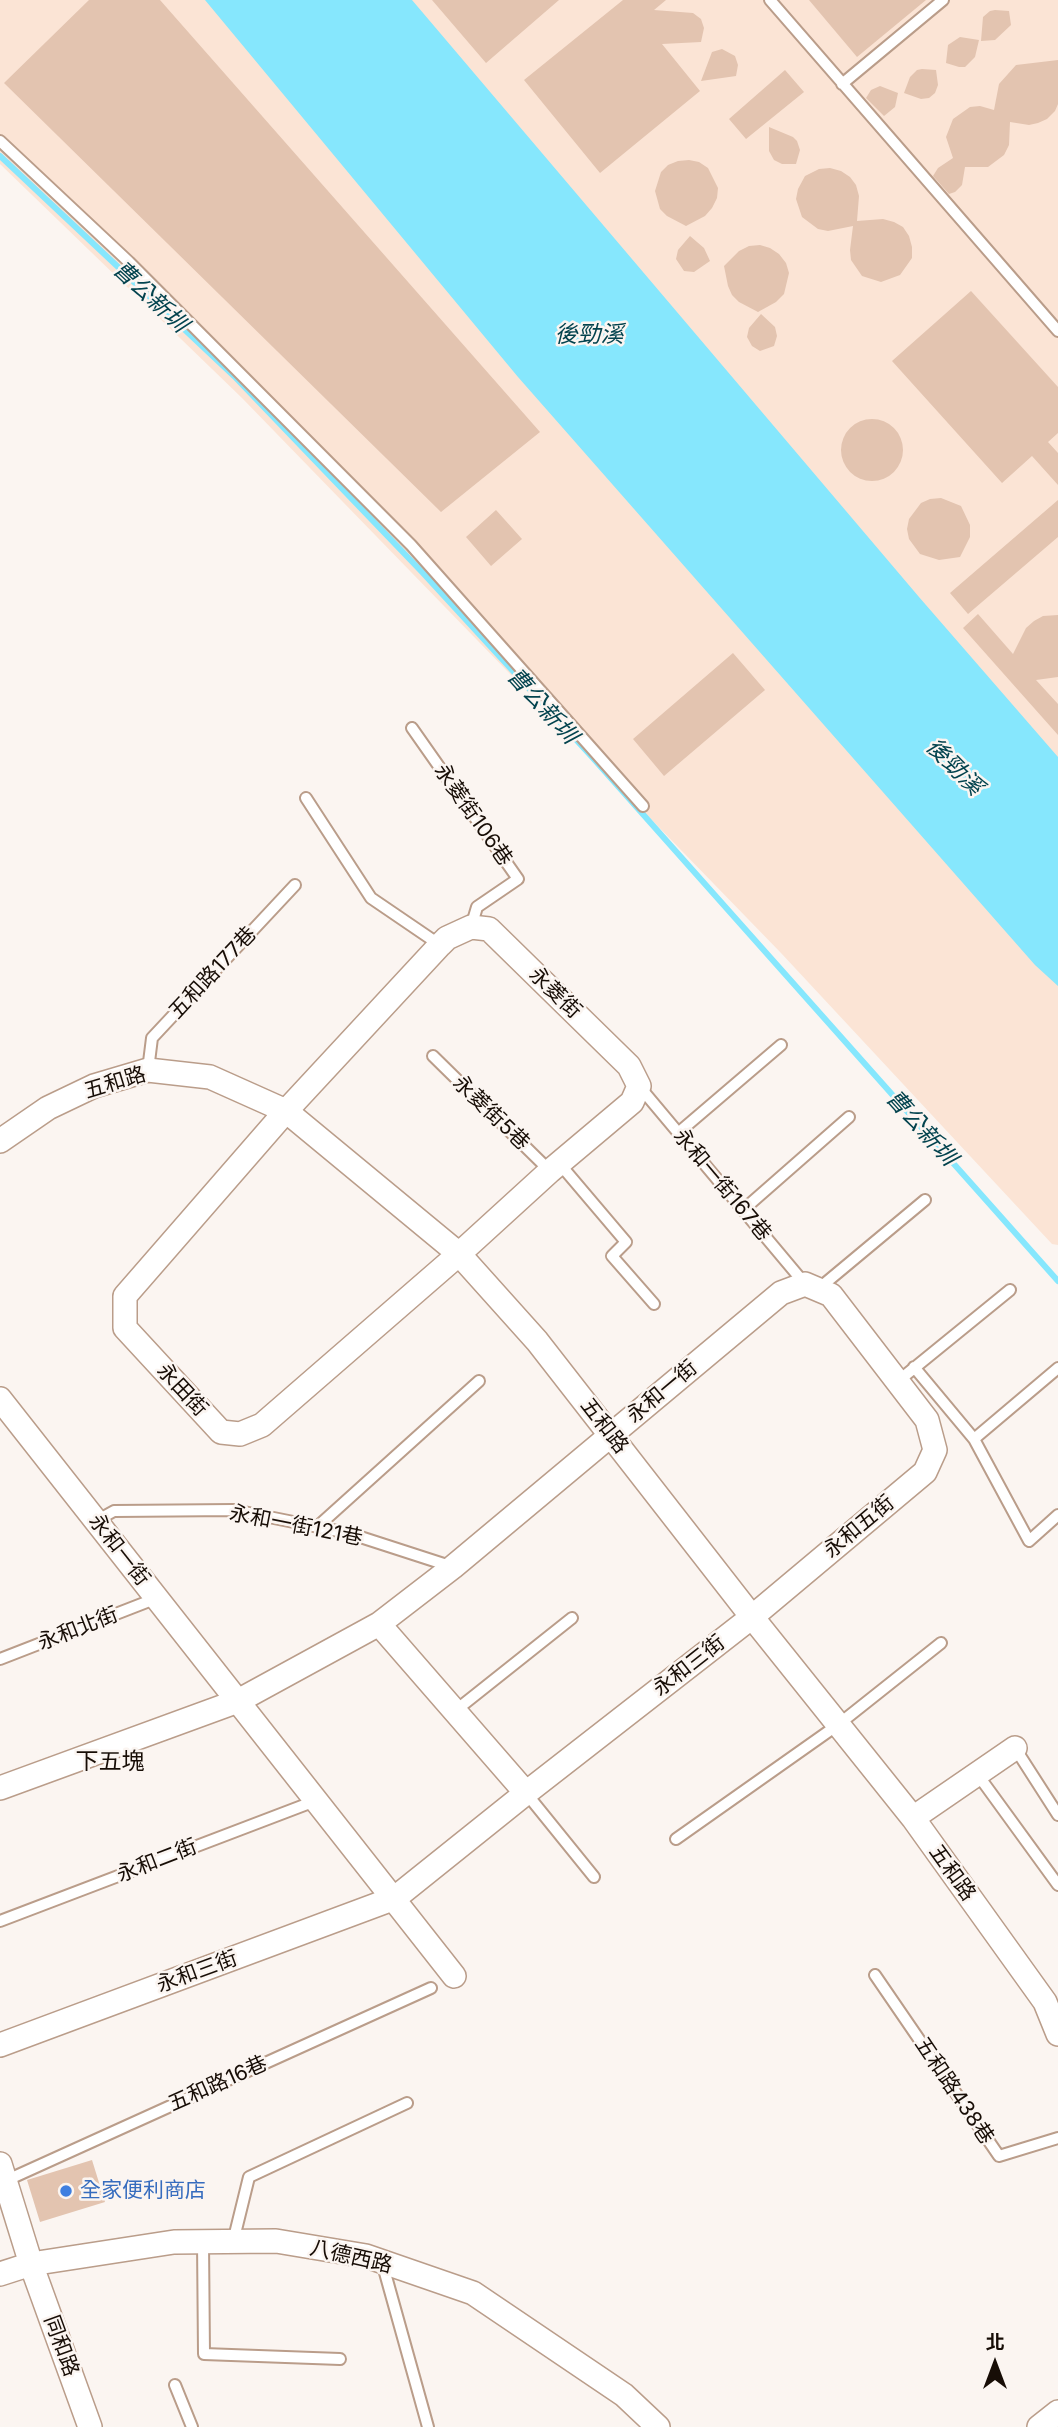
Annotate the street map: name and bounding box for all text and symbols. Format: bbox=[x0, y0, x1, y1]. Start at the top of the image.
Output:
water label: 曹公新圳 bbox=[107, 256, 193, 338]
water label: 後勁溪 bbox=[555, 321, 623, 349]
water label: 曹公新圳 bbox=[501, 663, 583, 749]
water label: 後勁溪 bbox=[920, 733, 988, 801]
street label: 永菱街106巷 bbox=[429, 759, 517, 871]
street label: 五和路177巷 bbox=[164, 922, 262, 1024]
street label: 永菱街 bbox=[524, 962, 586, 1024]
street label: 五和路 bbox=[81, 1062, 149, 1104]
street label: 永菱街5巷 bbox=[447, 1070, 535, 1156]
water label: 曹公新圳 bbox=[880, 1085, 962, 1171]
street label: 永和一街167巷 bbox=[668, 1124, 776, 1246]
street label: 永和一街 bbox=[622, 1355, 702, 1429]
street label: 永田街 bbox=[151, 1358, 213, 1422]
street label: 五和路 bbox=[575, 1393, 633, 1459]
street label: 永和五街 bbox=[819, 1490, 899, 1564]
street label: 永和一街121巷 bbox=[227, 1501, 365, 1551]
street label: 永和一街 bbox=[83, 1509, 155, 1591]
street label: 永和北街 bbox=[34, 1602, 122, 1656]
street label: 永和三街 bbox=[648, 1630, 730, 1702]
district label: 下五塊 bbox=[76, 1748, 144, 1776]
street label: 永和二街 bbox=[113, 1834, 201, 1888]
street label: 五和路 bbox=[923, 1840, 981, 1906]
street label: 永和三街 bbox=[153, 1946, 241, 1998]
street label: 五和路438巷 bbox=[909, 2033, 999, 2149]
street label: 五和路16巷 bbox=[165, 2051, 271, 2117]
place label: 全家便利商店 bbox=[80, 2178, 206, 2204]
marker: 全家便利商店 bbox=[58, 2183, 74, 2199]
street label: 八德西路 bbox=[307, 2235, 395, 2279]
street label: 同和路 bbox=[38, 2312, 84, 2380]
north arrow bbox=[960, 2329, 1030, 2399]
text: 北 bbox=[985, 2331, 1005, 2354]

